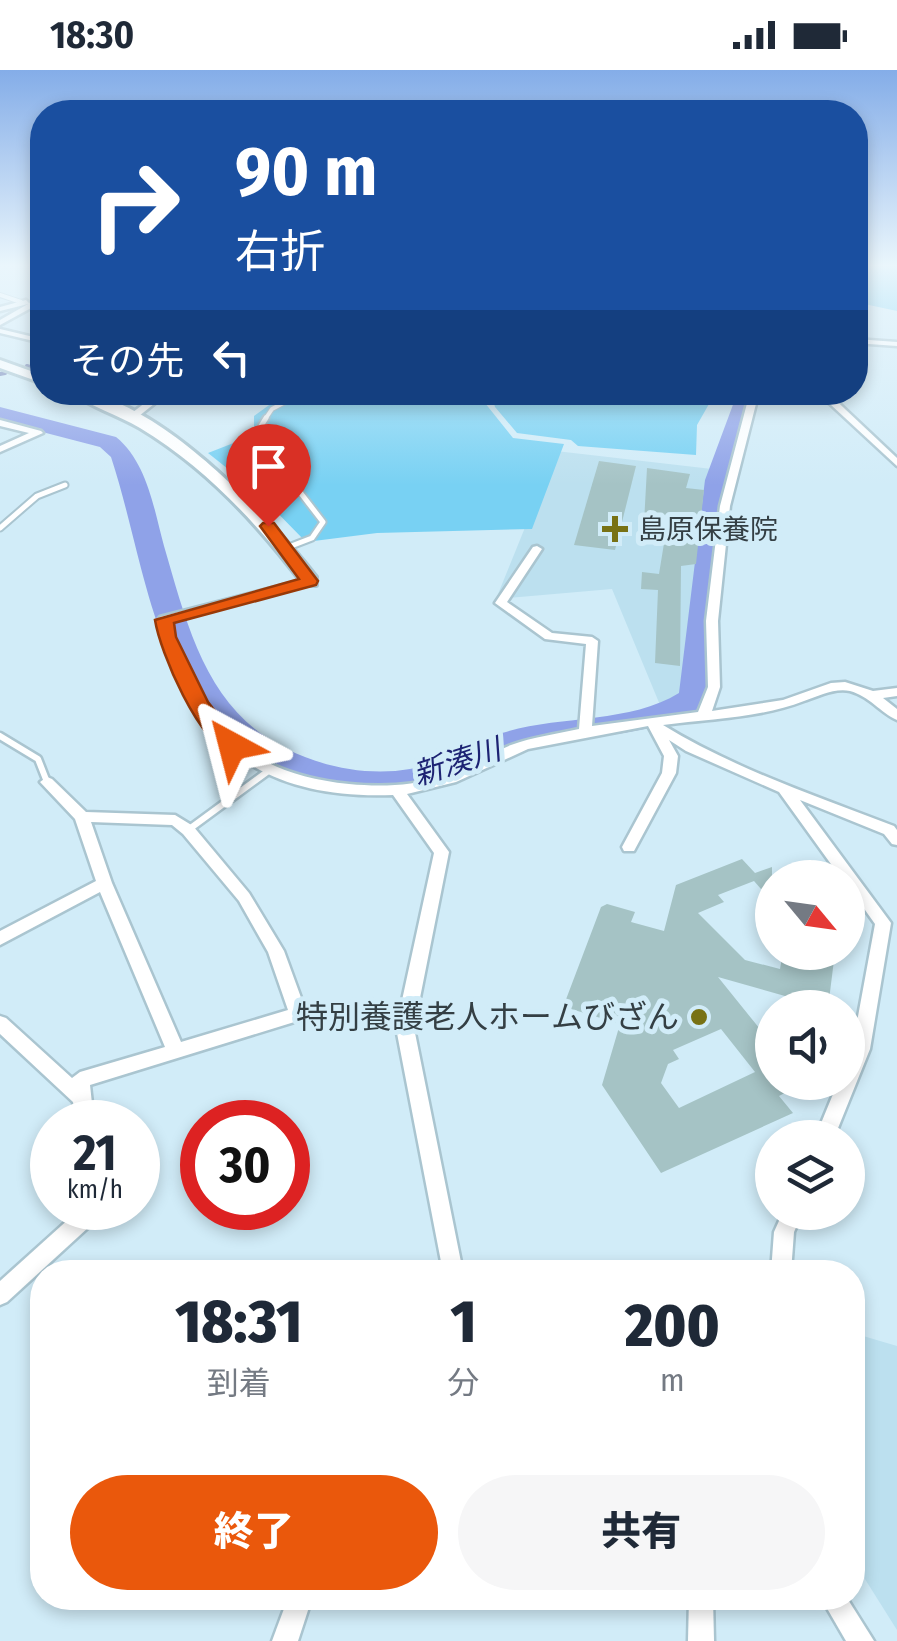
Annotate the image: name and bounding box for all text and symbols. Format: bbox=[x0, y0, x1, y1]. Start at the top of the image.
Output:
text: 18:30 bbox=[50, 12, 134, 58]
text: 90 m bbox=[235, 130, 377, 214]
icon: right bbox=[70, 140, 200, 270]
text: 右折 bbox=[235, 225, 325, 279]
icon: left bbox=[204, 330, 259, 385]
text: その先 bbox=[70, 338, 184, 384]
pin bbox=[226, 424, 311, 527]
icon: arrive bbox=[241, 439, 296, 494]
place label: 島原保養院 bbox=[638, 513, 778, 546]
marker: 島原保養院 bbox=[602, 516, 628, 542]
position arrow bbox=[180, 694, 284, 798]
water label: 新湊川 bbox=[409, 730, 508, 793]
north arrow bbox=[755, 860, 865, 970]
map controls bbox=[755, 860, 865, 1230]
button: sound bbox=[755, 990, 865, 1100]
place label: 特別養護老人ホームびざん bbox=[296, 998, 679, 1036]
marker: 特別養護老人ホームびざん bbox=[688, 1006, 710, 1028]
speed limit sign: 30 bbox=[180, 1100, 310, 1230]
button: layers bbox=[755, 1120, 865, 1230]
text: 21 bbox=[73, 1123, 117, 1183]
text: km/h bbox=[67, 1175, 123, 1205]
text: 18:31 bbox=[175, 1286, 302, 1358]
text: 1 bbox=[451, 1286, 477, 1358]
text: 200 bbox=[625, 1290, 720, 1362]
text: m bbox=[660, 1361, 685, 1399]
text: 到着 bbox=[207, 1364, 271, 1402]
text: 分 bbox=[448, 1364, 480, 1402]
button: 終了 bbox=[70, 1475, 438, 1590]
button: 共有 bbox=[458, 1475, 825, 1590]

